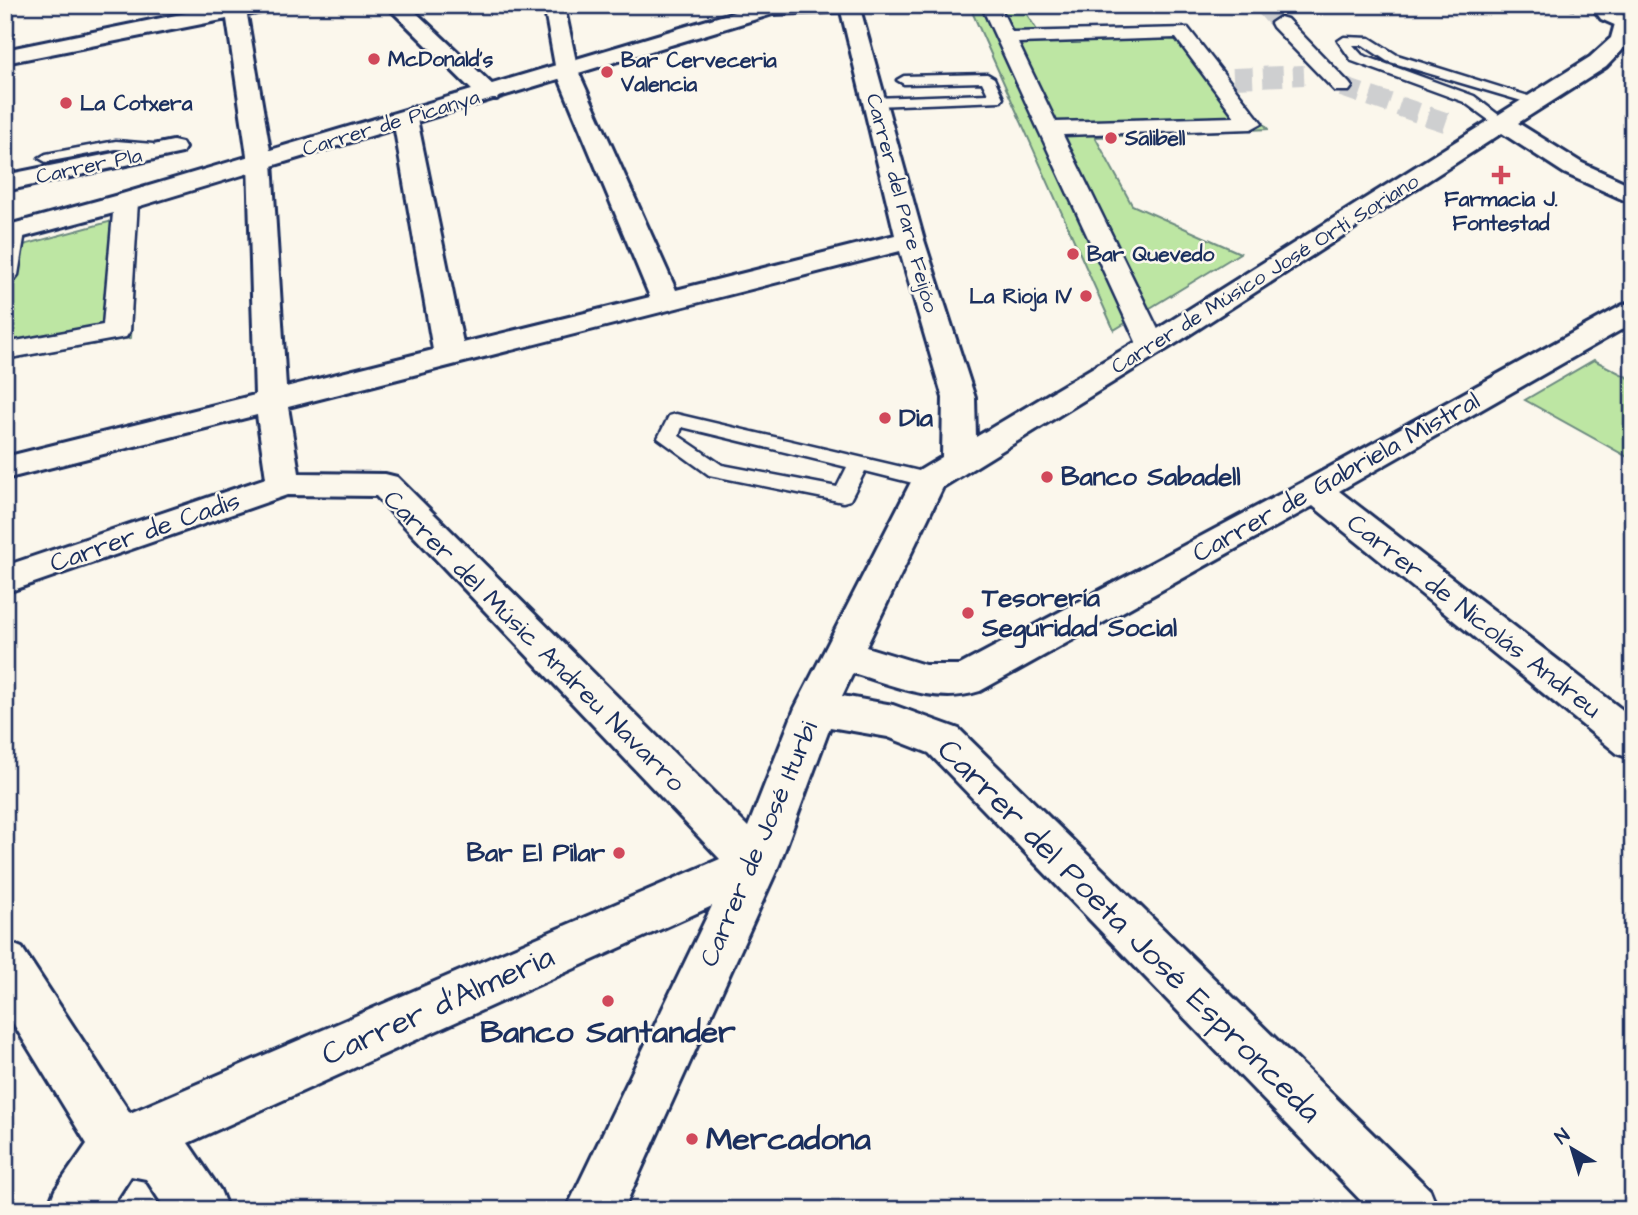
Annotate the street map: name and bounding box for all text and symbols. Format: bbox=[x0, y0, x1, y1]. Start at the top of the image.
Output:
place label: McDonald's bbox=[388, 45, 494, 74]
place label: Bar Cerveceria Valencia bbox=[620, 46, 777, 99]
marker: McDonald's bbox=[366, 51, 382, 67]
marker: Bar Cerveceria Valencia bbox=[599, 64, 615, 80]
street label: Carrer de Picanya bbox=[299, 82, 484, 166]
place label: La Cotxera bbox=[80, 89, 193, 118]
street label: Carrer del Pare Feijóo bbox=[859, 90, 945, 316]
marker: La Cotxera bbox=[58, 95, 74, 111]
place label: Salibell bbox=[1124, 124, 1186, 153]
marker: Salibell bbox=[1103, 130, 1119, 146]
street label: Carrer Pla bbox=[33, 141, 145, 191]
street label: Carrer de Músico José Ortí Soriano bbox=[1106, 167, 1425, 381]
marker: Farmacia J. Fontestad bbox=[1493, 167, 1509, 183]
place label: Farmacia J. Fontestad bbox=[1444, 185, 1558, 238]
place label: Bar Quevedo bbox=[1087, 240, 1215, 269]
marker: Bar Quevedo bbox=[1065, 246, 1081, 262]
place label: La Rioja IV bbox=[969, 282, 1073, 312]
marker: La Rioja IV bbox=[1078, 288, 1094, 304]
street label: Carrer de Gabriela Mistral bbox=[1186, 383, 1486, 571]
place label: Dia bbox=[899, 400, 934, 436]
marker: Dia bbox=[877, 410, 893, 426]
place label: Banco Sabadell bbox=[1061, 459, 1241, 495]
marker: Banco Sabadell bbox=[1039, 469, 1055, 485]
street label: Carrer del Músic Andreu Navarro bbox=[375, 482, 693, 800]
street label: Carrer de Cadis bbox=[45, 483, 245, 581]
street label: Carrer de Nicolás Andreu bbox=[1339, 505, 1609, 727]
place label: Tesorería Seguridad Social bbox=[981, 580, 1177, 649]
marker: Tesorería Seguridad Social bbox=[960, 605, 976, 621]
street label: Carrer de José Iturbi bbox=[691, 716, 827, 972]
street label: Carrer del Poeta José Espronceda bbox=[927, 729, 1331, 1133]
place label: Bar El Pilar bbox=[466, 835, 606, 871]
marker: Bar El Pilar bbox=[611, 845, 627, 861]
street label: Carrer d'Almeria bbox=[315, 935, 561, 1077]
marker: Banco Santander bbox=[600, 993, 616, 1009]
place label: Banco Santander bbox=[480, 1010, 736, 1055]
north arrow bbox=[1536, 1114, 1606, 1184]
place label: Mercadona bbox=[706, 1117, 871, 1162]
text: N bbox=[1549, 1122, 1576, 1151]
marker: Mercadona bbox=[684, 1131, 700, 1147]

